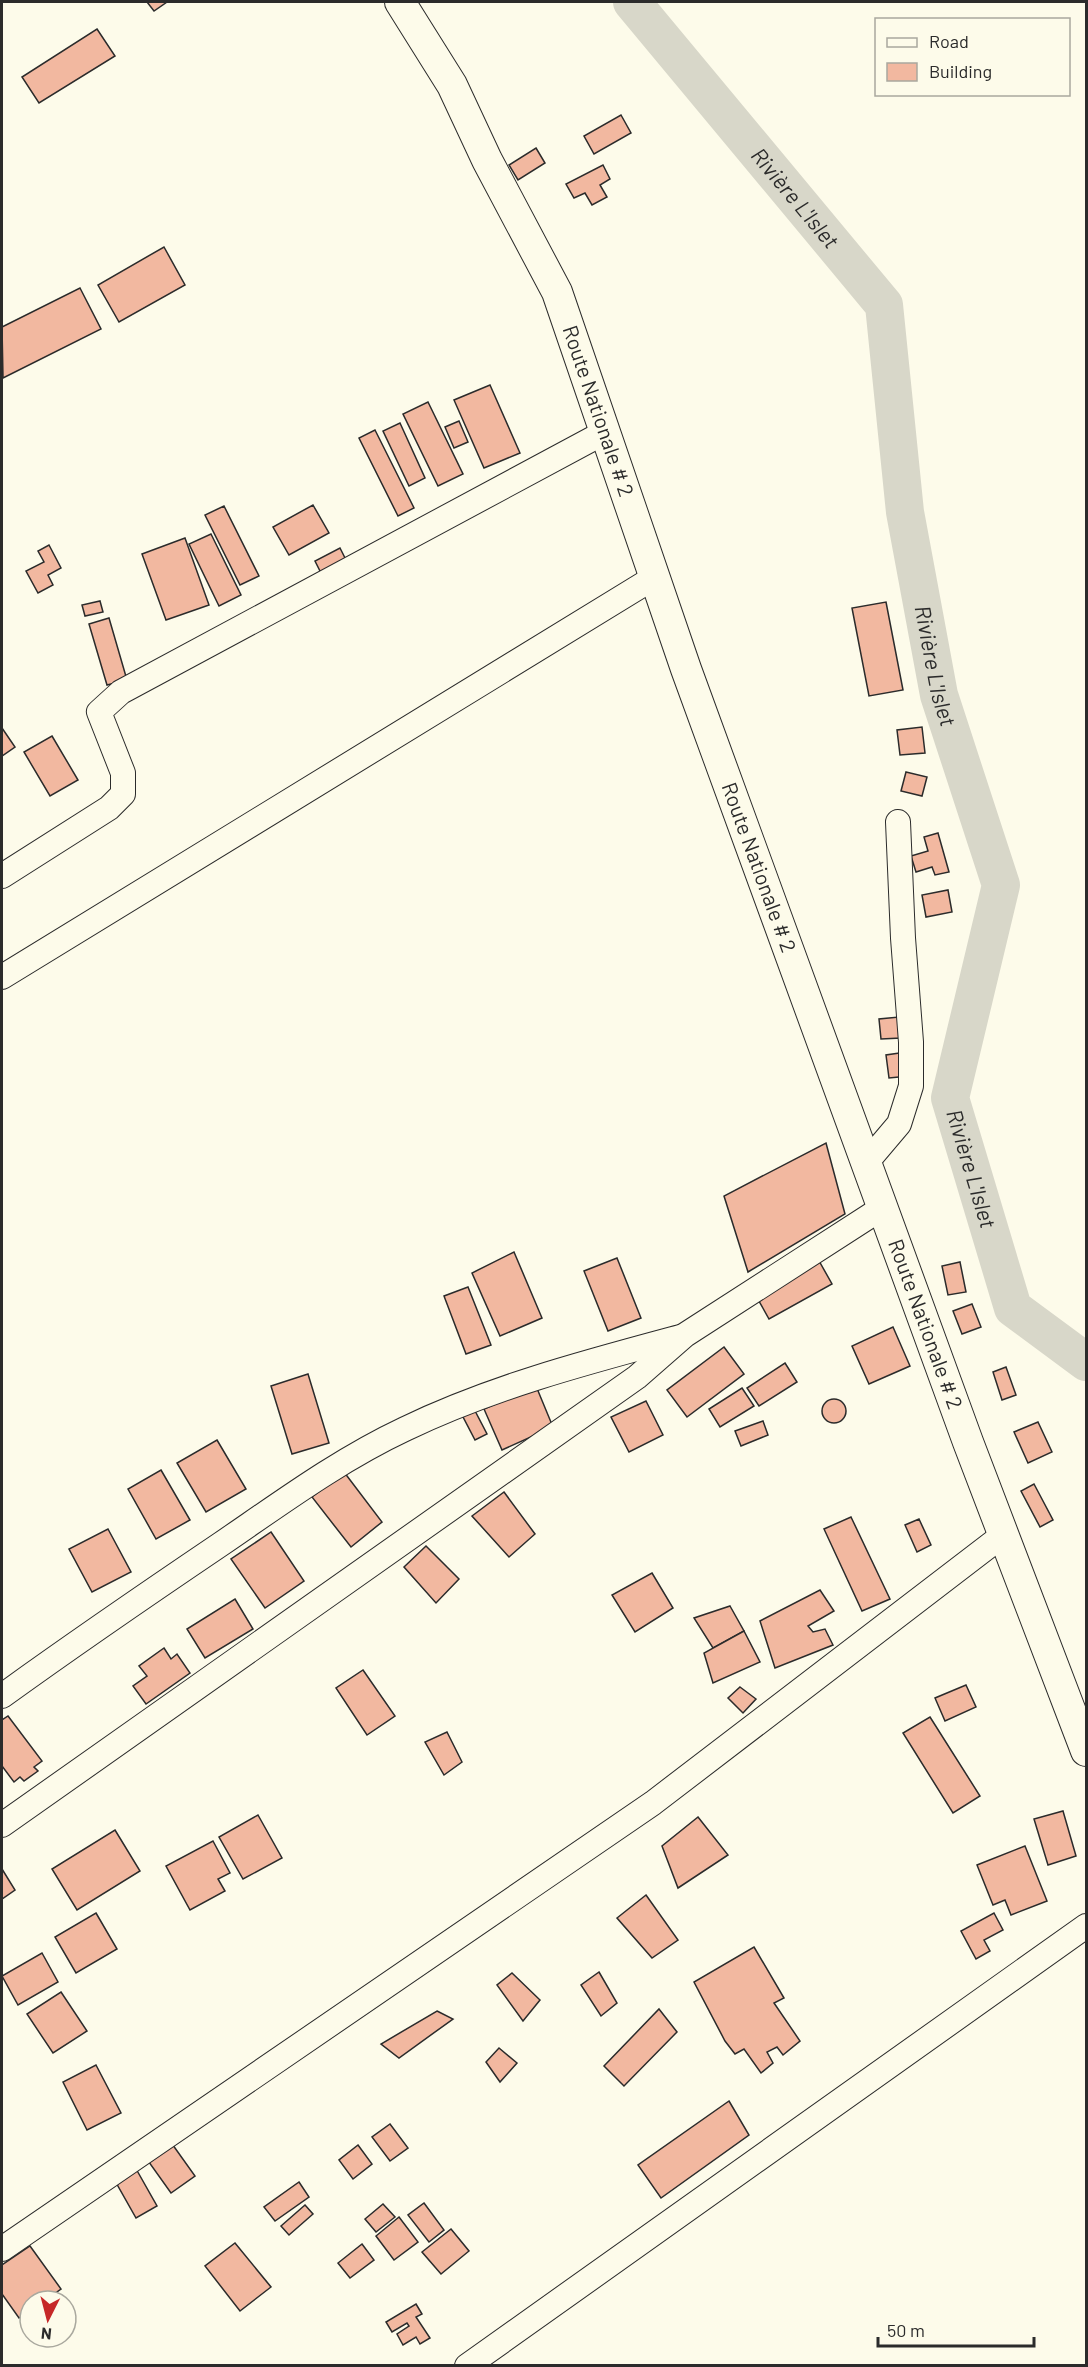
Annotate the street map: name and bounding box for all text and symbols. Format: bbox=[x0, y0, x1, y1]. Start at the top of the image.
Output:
legend bbox=[875, 18, 1070, 96]
text: Road bbox=[929, 30, 969, 52]
text: Building bbox=[929, 60, 992, 82]
water label: Rivière L'Islet bbox=[747, 142, 845, 253]
street label: Route Nationale # 2 bbox=[558, 322, 640, 499]
water label: Rivière L'Islet bbox=[911, 603, 962, 729]
street label: Route Nationale # 2 bbox=[717, 779, 802, 956]
water label: Rivière L'Islet bbox=[942, 1106, 1002, 1231]
street label: Route Nationale # 2 bbox=[884, 1235, 969, 1412]
north arrow bbox=[18, 2289, 78, 2349]
scale bar bbox=[878, 2310, 1034, 2348]
text: 50 m bbox=[887, 2319, 925, 2341]
text: N bbox=[40, 2324, 53, 2344]

